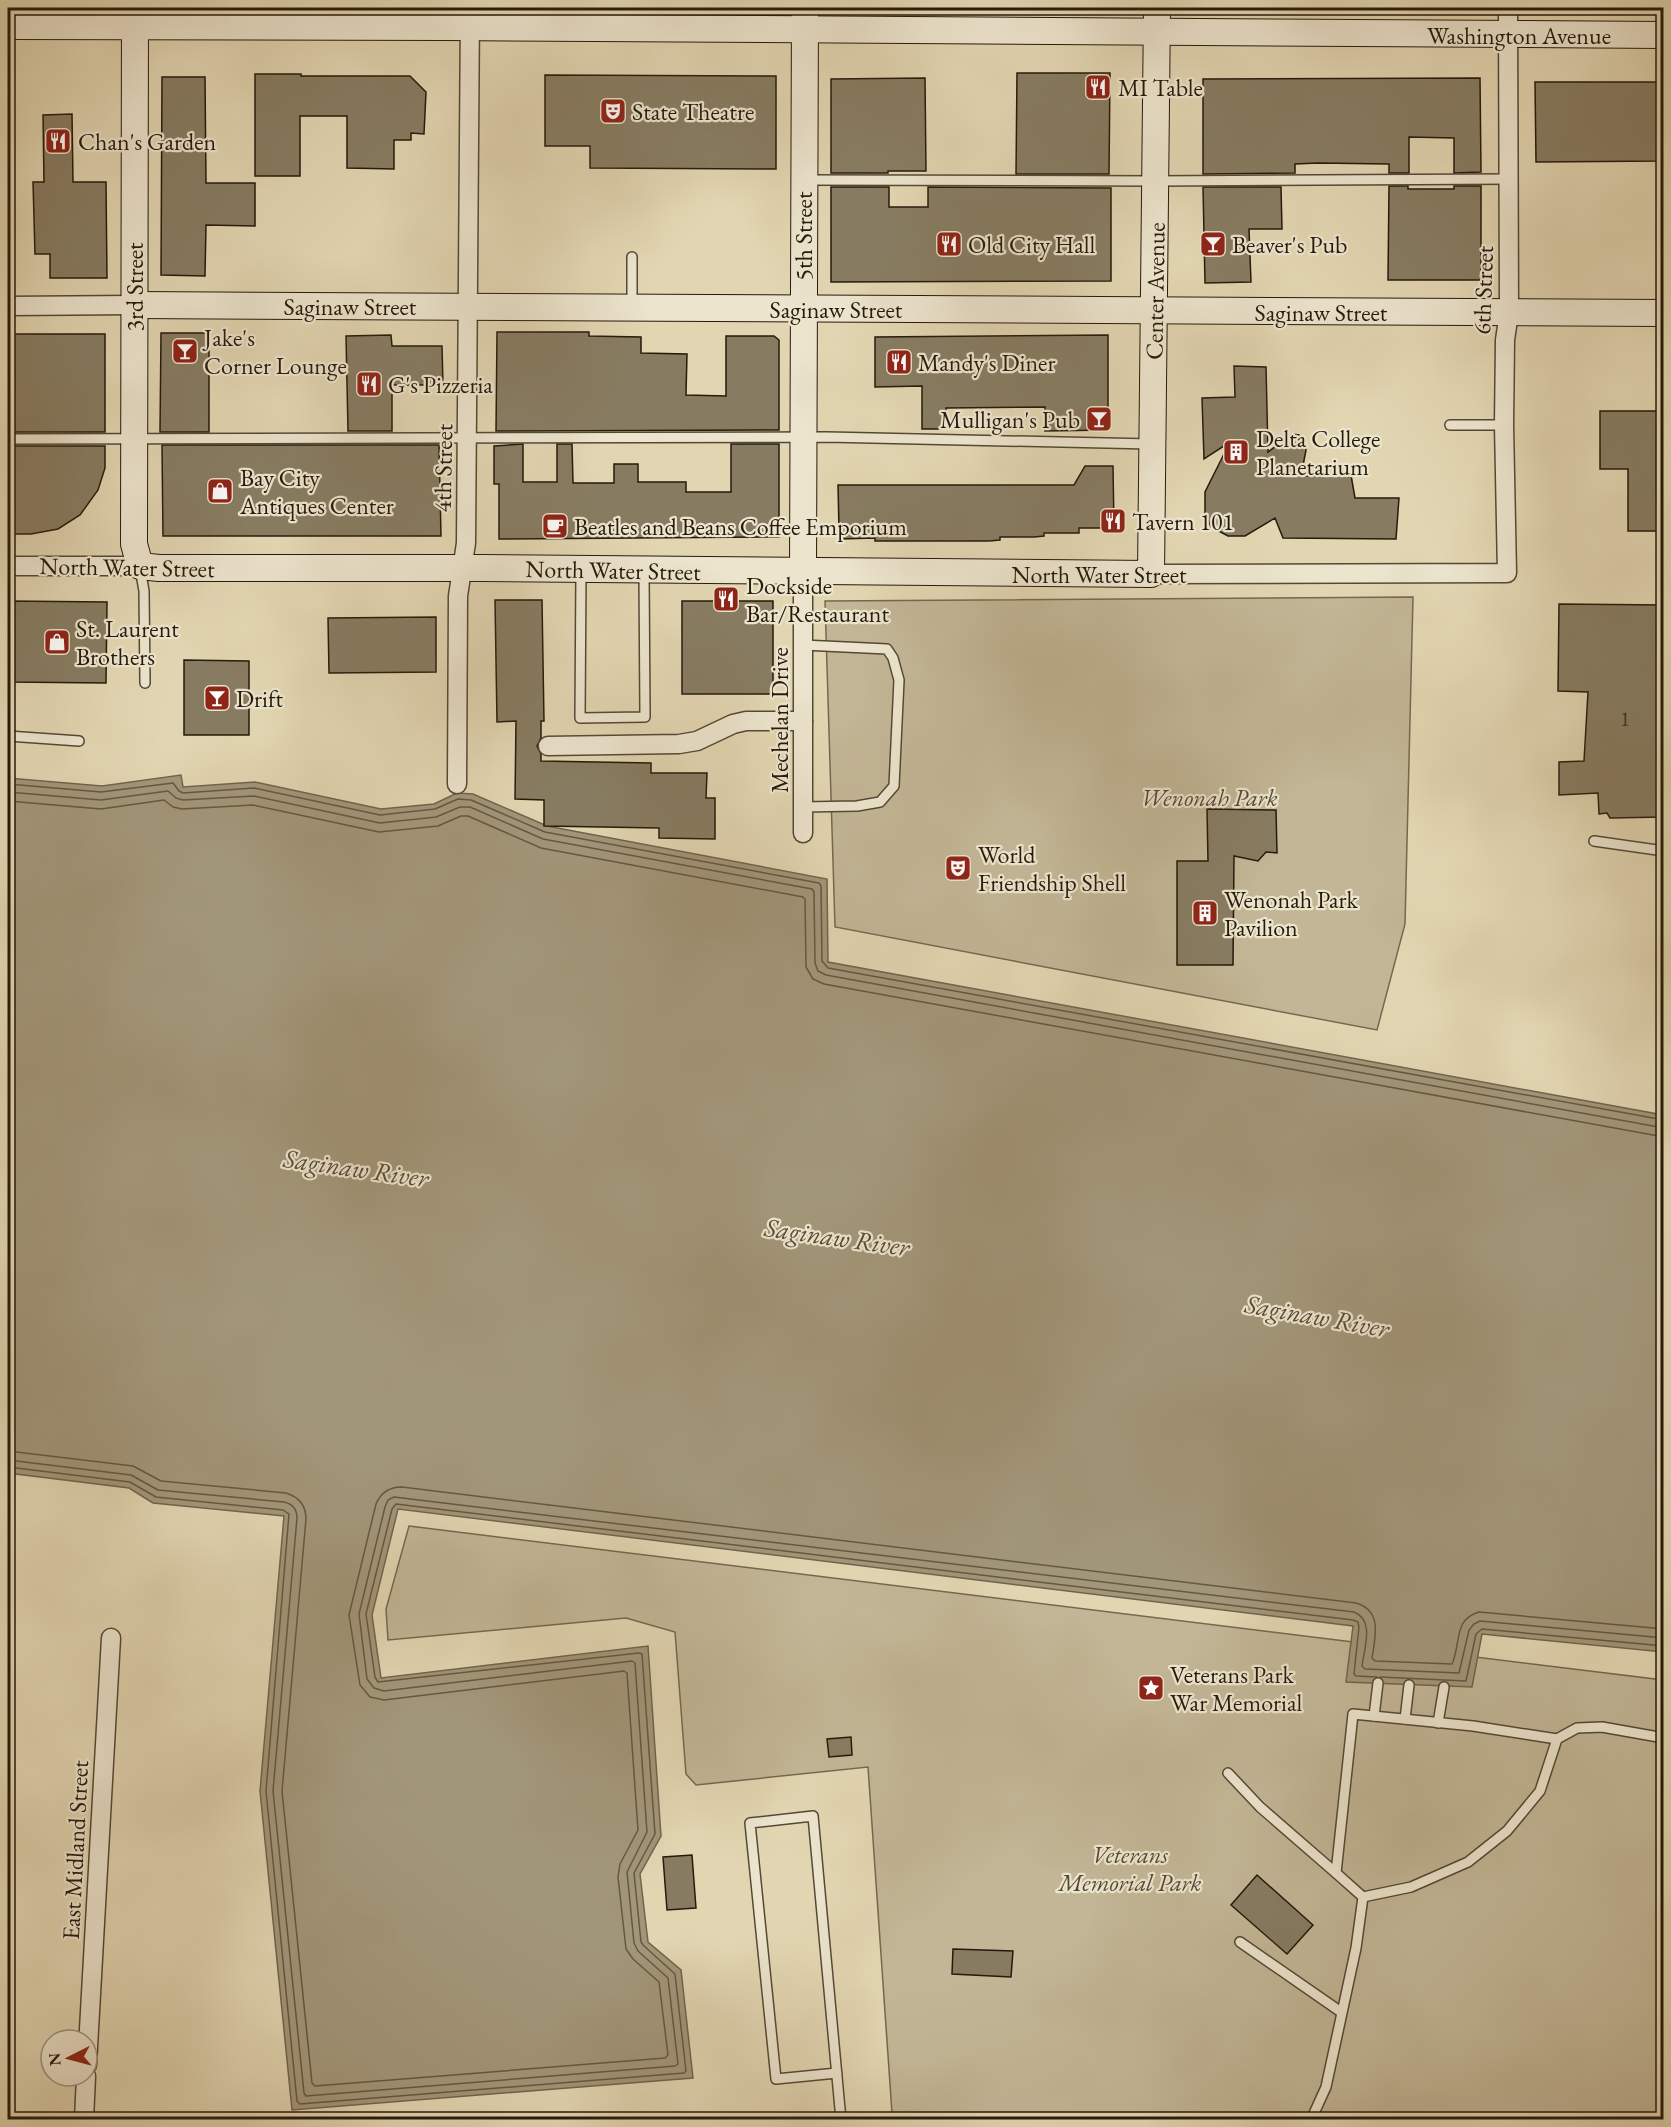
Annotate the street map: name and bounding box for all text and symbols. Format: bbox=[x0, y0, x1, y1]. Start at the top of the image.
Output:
street label: Washington Avenue bbox=[1427, 20, 1611, 51]
restaurant icon: MI Table bbox=[1083, 72, 1113, 102]
place label: MI Table bbox=[1118, 72, 1203, 103]
theatre icon: State Theatre bbox=[598, 96, 628, 126]
place label: State Theatre bbox=[632, 96, 754, 127]
restaurant icon: Chan's Garden bbox=[43, 126, 73, 156]
place label: Chan's Garden bbox=[78, 126, 217, 157]
street label: 5th Street bbox=[788, 191, 819, 280]
street label: Center Avenue bbox=[1138, 222, 1172, 360]
restaurant icon: Old City Hall bbox=[934, 229, 964, 259]
place label: Old City Hall bbox=[968, 229, 1096, 260]
bar icon: Beaver's Pub bbox=[1198, 229, 1228, 259]
place label: Beaver's Pub bbox=[1232, 229, 1347, 260]
street label: 3rd Street bbox=[119, 242, 150, 332]
street label: 6th Street bbox=[1466, 245, 1500, 335]
street label: Saginaw Street bbox=[284, 291, 417, 322]
street label: Saginaw Street bbox=[770, 294, 903, 325]
street label: Saginaw Street bbox=[1255, 297, 1388, 328]
place label: Jake's Corner Lounge bbox=[202, 322, 347, 381]
bar icon: Jake's Corner Lounge bbox=[170, 336, 200, 366]
restaurant icon: Mandy's Diner bbox=[884, 347, 914, 377]
place label: Mandy's Diner bbox=[918, 347, 1055, 378]
restaurant icon: G's Pizzeria bbox=[354, 369, 384, 399]
place label: G's Pizzeria bbox=[388, 369, 493, 400]
place label: Mulligan's Pub bbox=[940, 404, 1080, 435]
bar icon: Mulligan's Pub bbox=[1084, 404, 1114, 434]
street label: 4th Street bbox=[427, 423, 459, 513]
place label: Delta College Planetarium bbox=[1256, 423, 1380, 482]
building icon: Delta College Planetarium bbox=[1221, 437, 1251, 467]
place label: Bay City Antiques Center bbox=[239, 462, 394, 521]
shop icon: Bay City Antiques Center bbox=[205, 476, 235, 506]
restaurant icon: Tavern 101 bbox=[1098, 506, 1128, 536]
place label: Tavern 101 bbox=[1132, 506, 1234, 537]
cafe icon: Beatles and Beans Coffee Emporium bbox=[540, 511, 570, 541]
place label: Beatles and Beans Coffee Emporium bbox=[574, 511, 907, 542]
street label: North Water Street bbox=[39, 550, 215, 584]
street label: North Water Street bbox=[525, 553, 701, 587]
street label: North Water Street bbox=[1011, 559, 1187, 590]
place label: Dockside Bar/Restaurant bbox=[746, 570, 890, 629]
restaurant icon: Dockside Bar/Restaurant bbox=[711, 584, 741, 614]
place label: St. Laurent Brothers bbox=[76, 613, 179, 672]
shop icon: St. Laurent Brothers bbox=[42, 627, 72, 657]
street label: Mechelan Drive bbox=[764, 647, 795, 793]
bar icon: Drift bbox=[202, 683, 232, 713]
place label: Drift bbox=[236, 683, 284, 714]
house number: 1 bbox=[1620, 705, 1630, 732]
park label: Wenonah Park bbox=[1140, 782, 1278, 813]
place label: World Friendship Shell bbox=[978, 839, 1126, 898]
theatre icon: World Friendship Shell bbox=[943, 853, 973, 883]
place label: Wenonah Park Pavilion bbox=[1224, 884, 1359, 943]
building icon: Wenonah Park Pavilion bbox=[1190, 898, 1220, 928]
water label: Saginaw River bbox=[280, 1141, 432, 1195]
water label: Saginaw River bbox=[761, 1210, 913, 1264]
water label: Saginaw River bbox=[1241, 1286, 1393, 1346]
place label: Veterans Park War Memorial bbox=[1170, 1659, 1303, 1718]
place icon: Veterans Park War Memorial bbox=[1136, 1673, 1166, 1703]
street label: East Midland Street bbox=[55, 1759, 95, 1941]
park label: Veterans Memorial Park bbox=[1057, 1839, 1202, 1898]
north arrow bbox=[39, 2028, 99, 2088]
text: N bbox=[43, 2052, 66, 2067]

